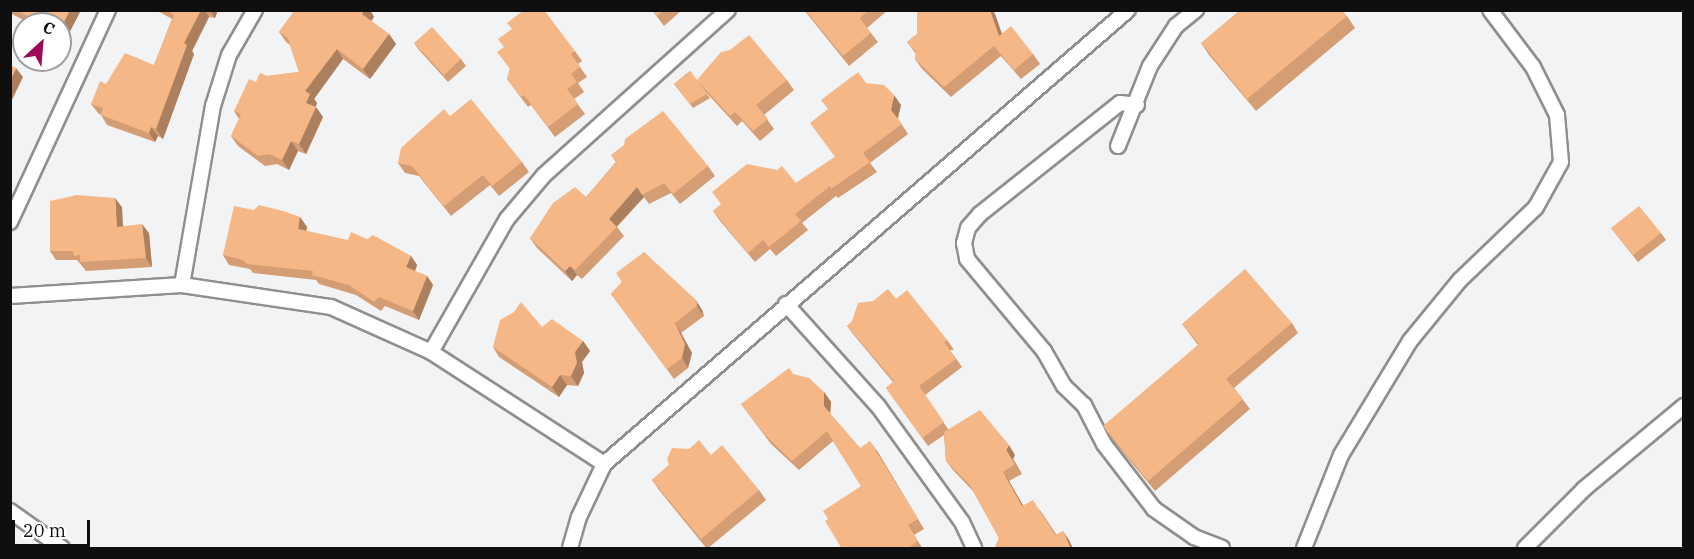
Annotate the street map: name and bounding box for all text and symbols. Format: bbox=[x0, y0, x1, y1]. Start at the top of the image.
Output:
north arrow bbox=[12, 12, 72, 72]
text: С bbox=[40, 16, 58, 39]
scale bar bbox=[15, 508, 93, 546]
text: 20 m bbox=[23, 519, 66, 542]

